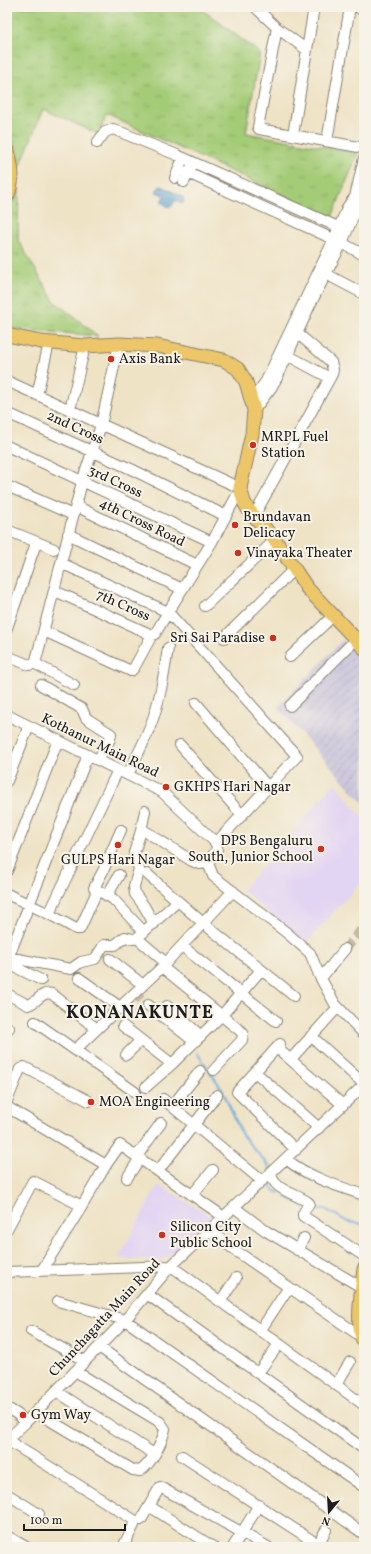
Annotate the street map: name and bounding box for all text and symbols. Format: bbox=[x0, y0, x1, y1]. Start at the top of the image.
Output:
place label: Axis Bank bbox=[119, 350, 181, 369]
marker: Axis Bank bbox=[106, 354, 116, 364]
street label: 2nd Cross bbox=[43, 406, 107, 450]
place label: MRPL Fuel Station bbox=[261, 428, 329, 463]
marker: MRPL Fuel Station bbox=[248, 440, 258, 450]
street label: 3rd Cross bbox=[85, 461, 145, 503]
street label: 4th Cross Road bbox=[96, 494, 188, 552]
place label: Brundavan Delicacy bbox=[243, 508, 311, 543]
marker: Brundavan Delicacy bbox=[230, 520, 240, 530]
place label: Vinayaka Theater bbox=[246, 544, 353, 563]
marker: Vinayaka Theater bbox=[233, 548, 243, 558]
street label: 7th Cross bbox=[93, 586, 153, 626]
place label: Sri Sai Paradise bbox=[170, 629, 265, 648]
marker: Sri Sai Paradise bbox=[268, 633, 278, 643]
street label: Kothanur Main Road bbox=[38, 709, 162, 783]
place label: GKHPS Hari Nagar bbox=[174, 778, 291, 797]
marker: GKHPS Hari Nagar bbox=[161, 782, 171, 792]
place label: DPS Bengaluru South, Junior School bbox=[188, 832, 313, 867]
marker: GULPS Hari Nagar bbox=[113, 840, 123, 850]
marker: DPS Bengaluru South, Junior School bbox=[316, 844, 326, 854]
place label: GULPS Hari Nagar bbox=[61, 851, 175, 870]
district label: KONANAKUNTE bbox=[66, 1001, 214, 1026]
place label: MOA Engineering bbox=[99, 1093, 210, 1112]
marker: MOA Engineering bbox=[86, 1097, 96, 1107]
place label: Silicon City Public School bbox=[170, 1218, 252, 1253]
marker: Silicon City Public School bbox=[157, 1230, 167, 1240]
street label: Chunchagatta Main Road bbox=[45, 1255, 165, 1381]
place label: Gym Way bbox=[31, 1406, 91, 1425]
marker: Gym Way bbox=[18, 1410, 28, 1420]
north arrow bbox=[309, 1492, 349, 1532]
scale bar bbox=[24, 1506, 125, 1532]
text: N bbox=[320, 1512, 332, 1528]
text: 100 m bbox=[30, 1513, 63, 1529]

